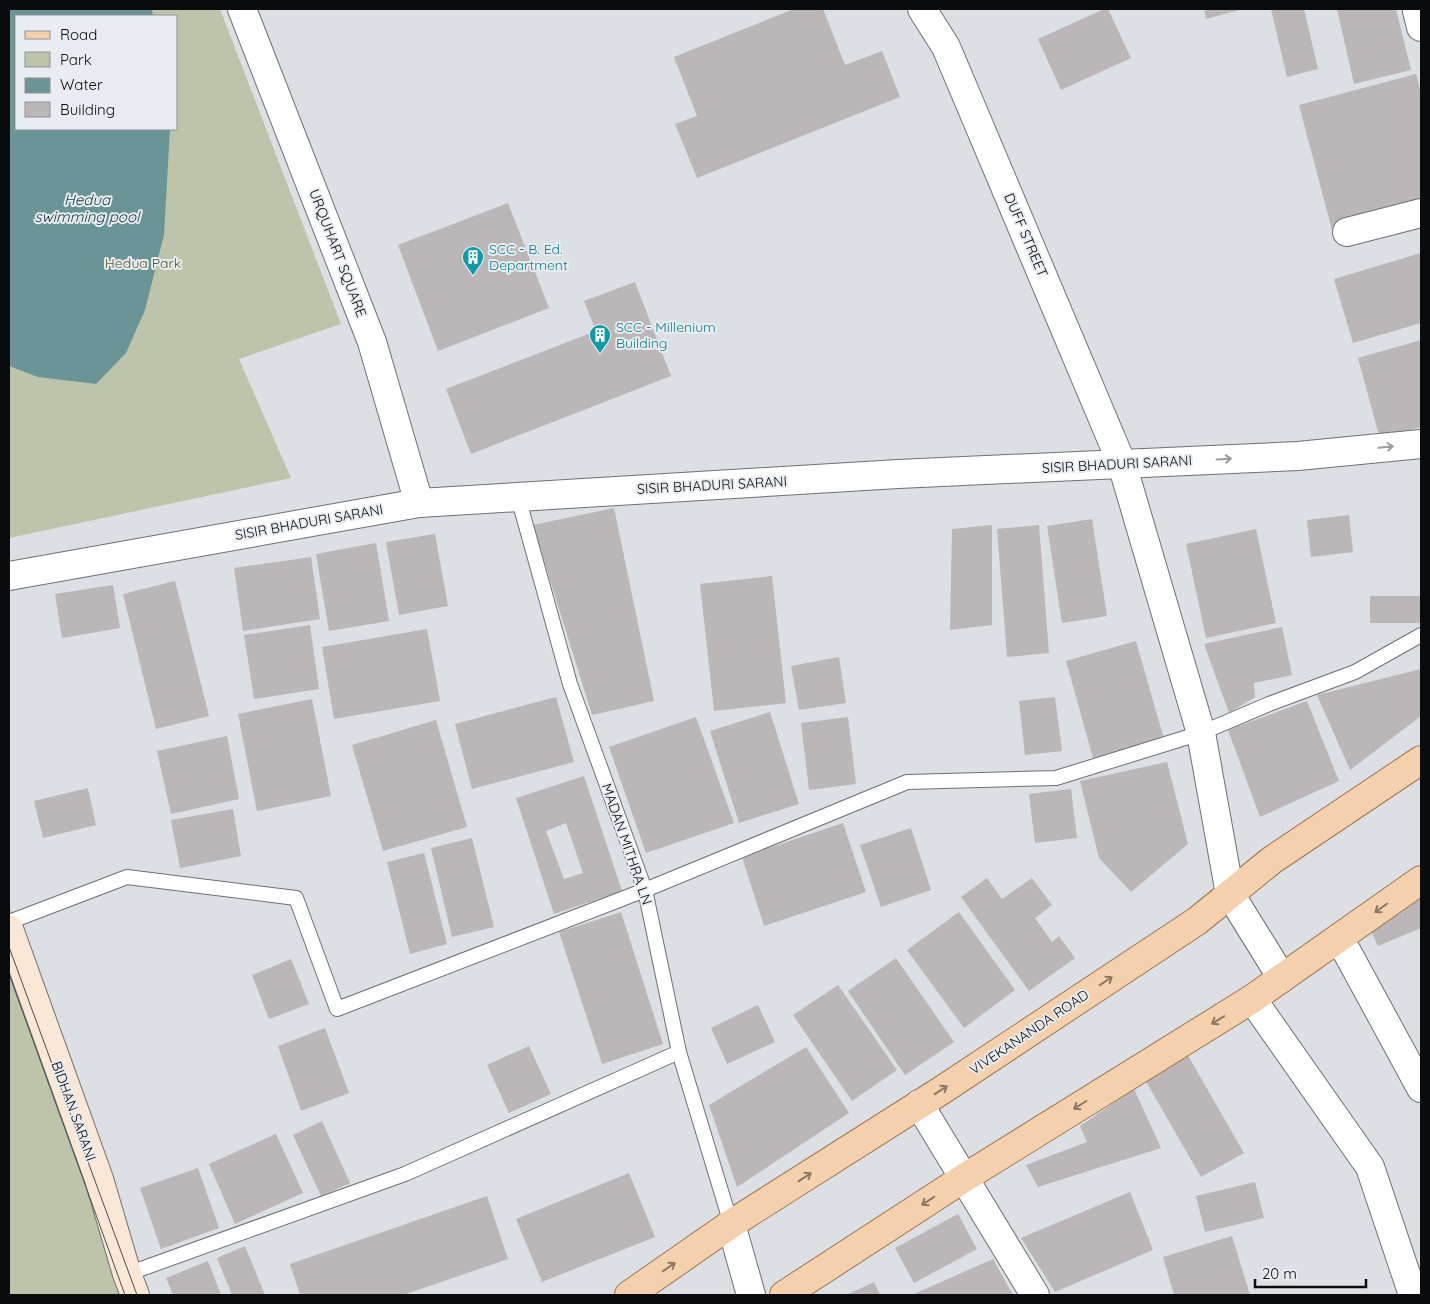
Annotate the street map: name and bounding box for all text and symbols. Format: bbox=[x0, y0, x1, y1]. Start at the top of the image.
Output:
legend bbox=[15, 15, 178, 130]
text: Road bbox=[60, 25, 97, 44]
text: Park bbox=[60, 50, 92, 69]
text: Water bbox=[60, 75, 103, 94]
text: Building bbox=[60, 100, 115, 119]
street label: URQUHART SQUARE bbox=[305, 186, 371, 320]
water label: Hedua swimming pool bbox=[35, 190, 141, 226]
street label: DUFF STREET bbox=[1000, 190, 1052, 280]
place label: SCC - B. Ed. Department bbox=[489, 240, 568, 274]
building icon: SCC - B. Ed. Department bbox=[461, 245, 485, 276]
park label: Hedua Park bbox=[105, 254, 181, 272]
place label: SCC - Millenium Building bbox=[616, 318, 716, 352]
building icon: SCC - Millenium Building bbox=[588, 323, 612, 354]
one-way arrow bbox=[1377, 442, 1393, 452]
street label: SISIR BHADURI SARANI bbox=[1042, 451, 1192, 477]
one-way arrow bbox=[1215, 455, 1231, 464]
street label: SISIR BHADURI SARANI bbox=[637, 472, 787, 498]
street label: SISIR BHADURI SARANI bbox=[234, 500, 384, 544]
street label: MADAN MITHRA LN bbox=[598, 781, 656, 907]
one-way arrow bbox=[1374, 903, 1388, 913]
one-way arrow bbox=[1099, 976, 1113, 986]
street label: VIVEKANANDA ROAD bbox=[966, 985, 1092, 1079]
one-way arrow bbox=[1212, 1015, 1226, 1025]
street label: BIDHAN SARANI bbox=[48, 1059, 100, 1163]
one-way arrow bbox=[934, 1085, 948, 1095]
one-way arrow bbox=[1074, 1101, 1088, 1111]
one-way arrow bbox=[797, 1172, 811, 1182]
one-way arrow bbox=[921, 1196, 935, 1207]
scale bar bbox=[1255, 1256, 1366, 1288]
one-way arrow bbox=[662, 1262, 676, 1272]
text: 20 m bbox=[1262, 1264, 1297, 1283]

